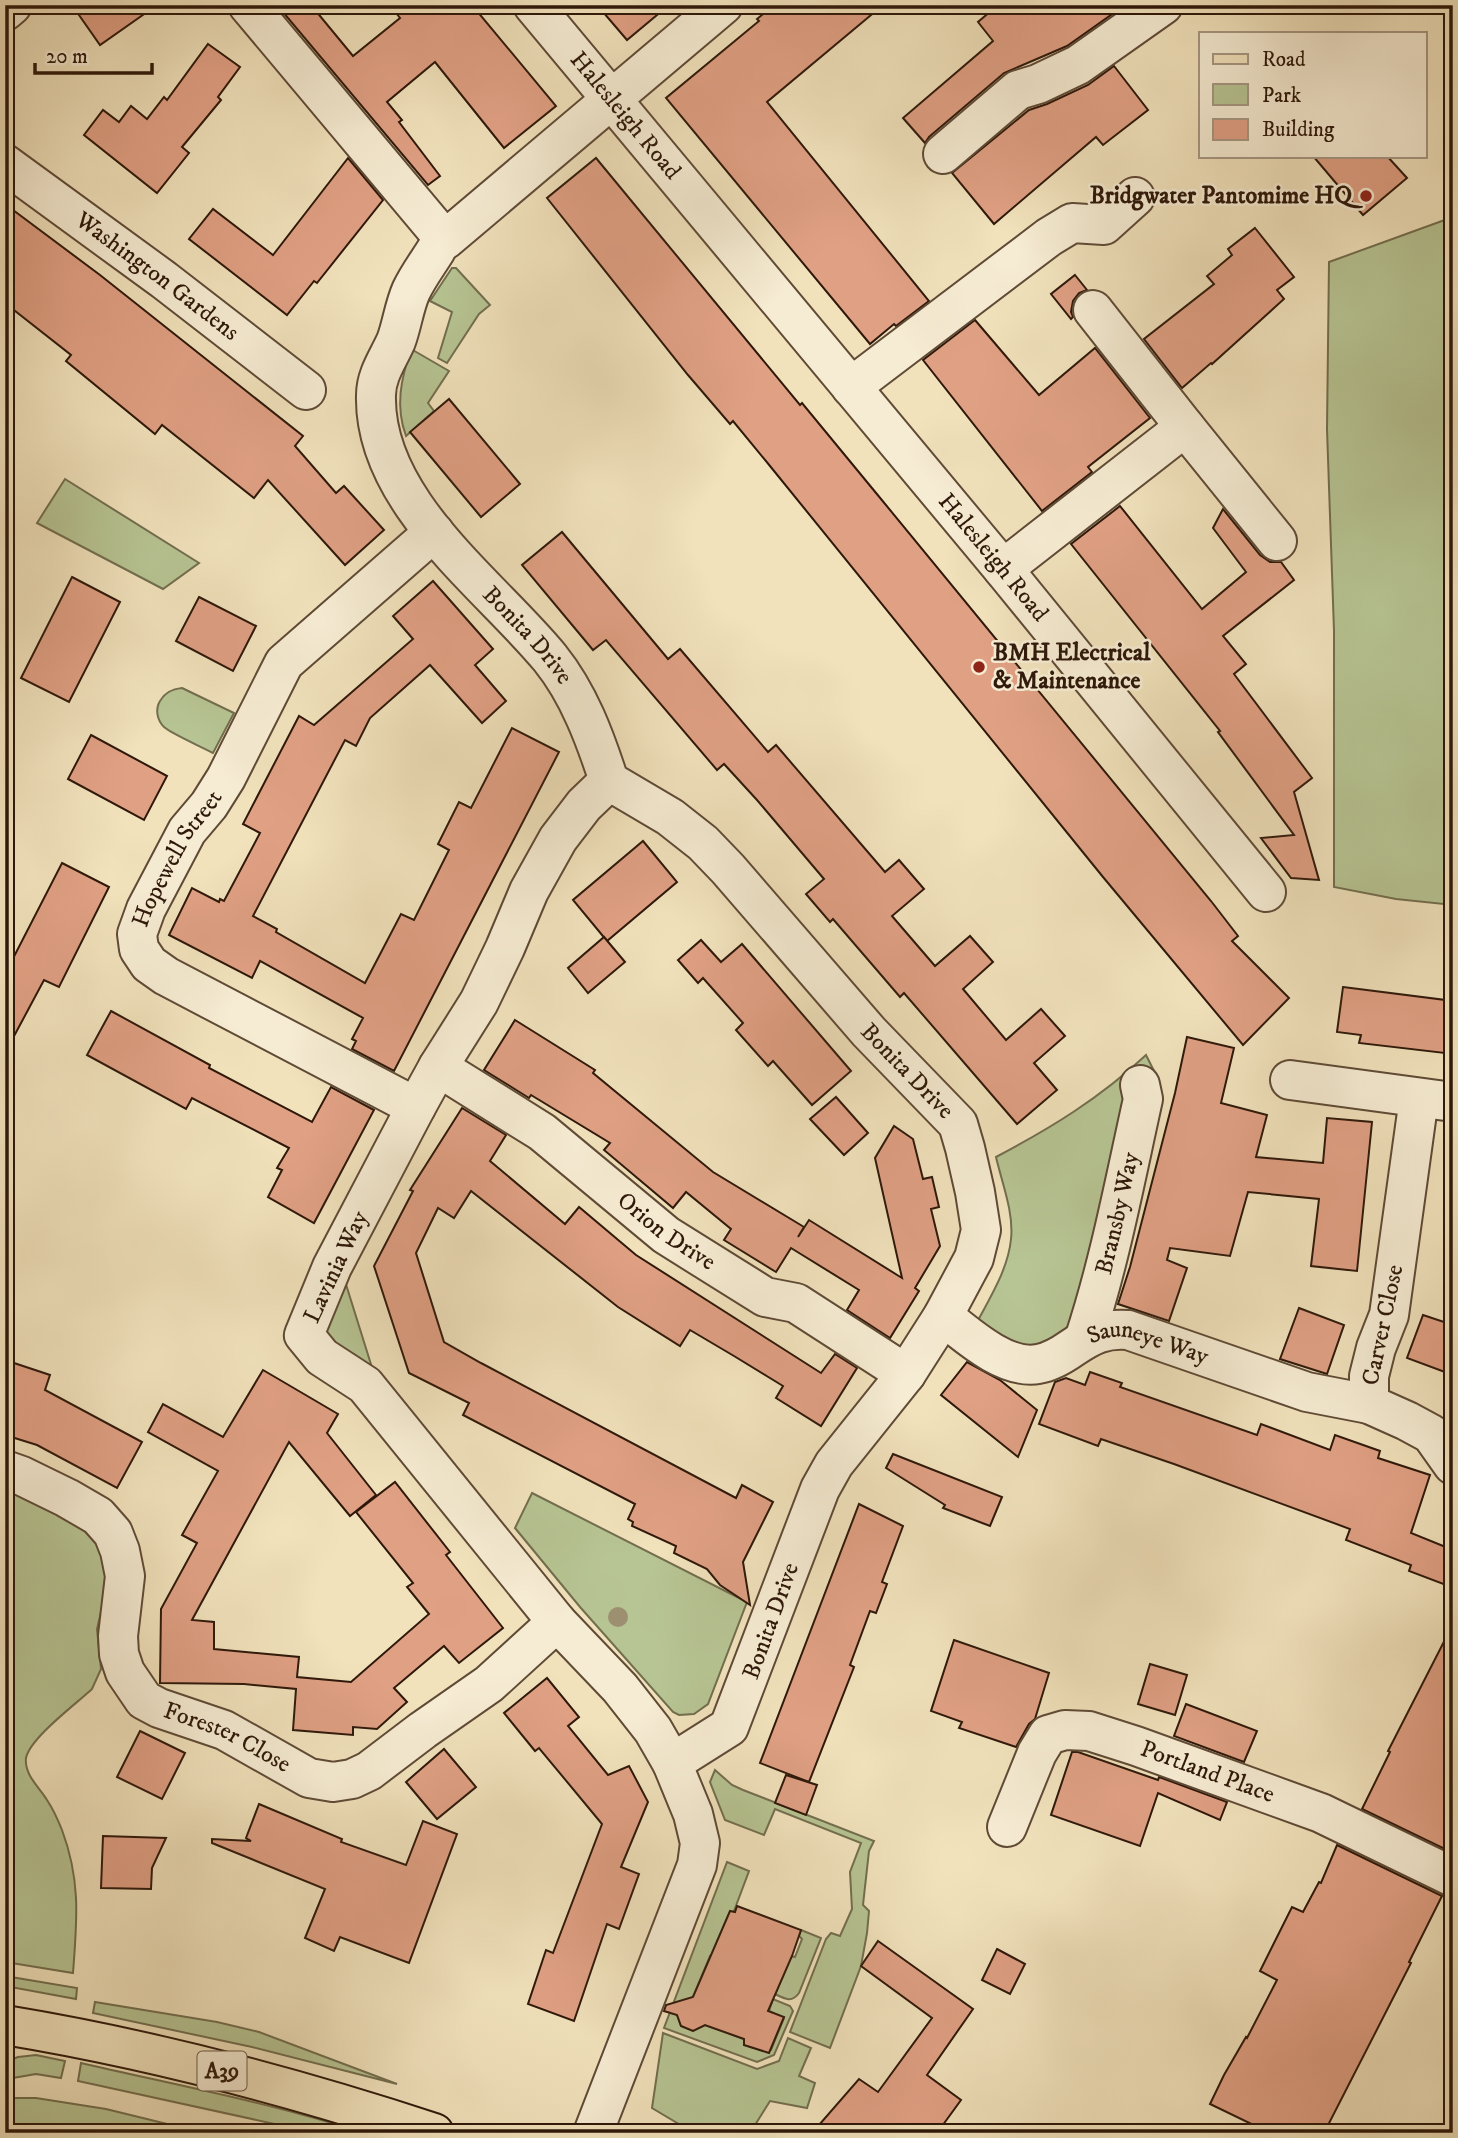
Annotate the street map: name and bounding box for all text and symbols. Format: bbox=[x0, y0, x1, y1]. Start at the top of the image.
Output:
scale bar bbox=[35, 32, 152, 76]
legend bbox=[1199, 32, 1426, 158]
text: 20 m bbox=[46, 44, 88, 70]
street label: Halesleigh Road bbox=[563, 45, 687, 186]
text: Road bbox=[1262, 47, 1306, 73]
text: Park bbox=[1262, 83, 1302, 109]
text: Building bbox=[1262, 117, 1335, 143]
place label: Bridgwater Pantomime HQ bbox=[1090, 181, 1363, 211]
marker: Bridgwater Pantomime HQ bbox=[1358, 188, 1374, 204]
street label: Washington Gardens bbox=[68, 205, 245, 347]
street label: Halesleigh Road bbox=[931, 487, 1055, 628]
street label: Bonita Drive bbox=[476, 580, 579, 690]
place label: BMH Electrical & Maintenance bbox=[993, 638, 1151, 696]
marker: BMH Electrical & Maintenance bbox=[971, 659, 987, 675]
street label: Hopewell Street bbox=[126, 784, 230, 931]
street label: Bonita Drive bbox=[854, 1017, 960, 1126]
street label: Bransby Way bbox=[1089, 1149, 1146, 1278]
street label: Orion Drive bbox=[611, 1186, 721, 1277]
street label: Lavinia Way bbox=[297, 1206, 375, 1328]
street label: Carver Close bbox=[1356, 1262, 1410, 1388]
street label: Sauneye Way bbox=[1082, 1314, 1213, 1372]
street label: Bonita Drive bbox=[736, 1559, 806, 1683]
street label: Forester Close bbox=[160, 1696, 296, 1780]
street label: Portland Place bbox=[1136, 1734, 1279, 1810]
road number: A39 bbox=[198, 2052, 246, 2090]

